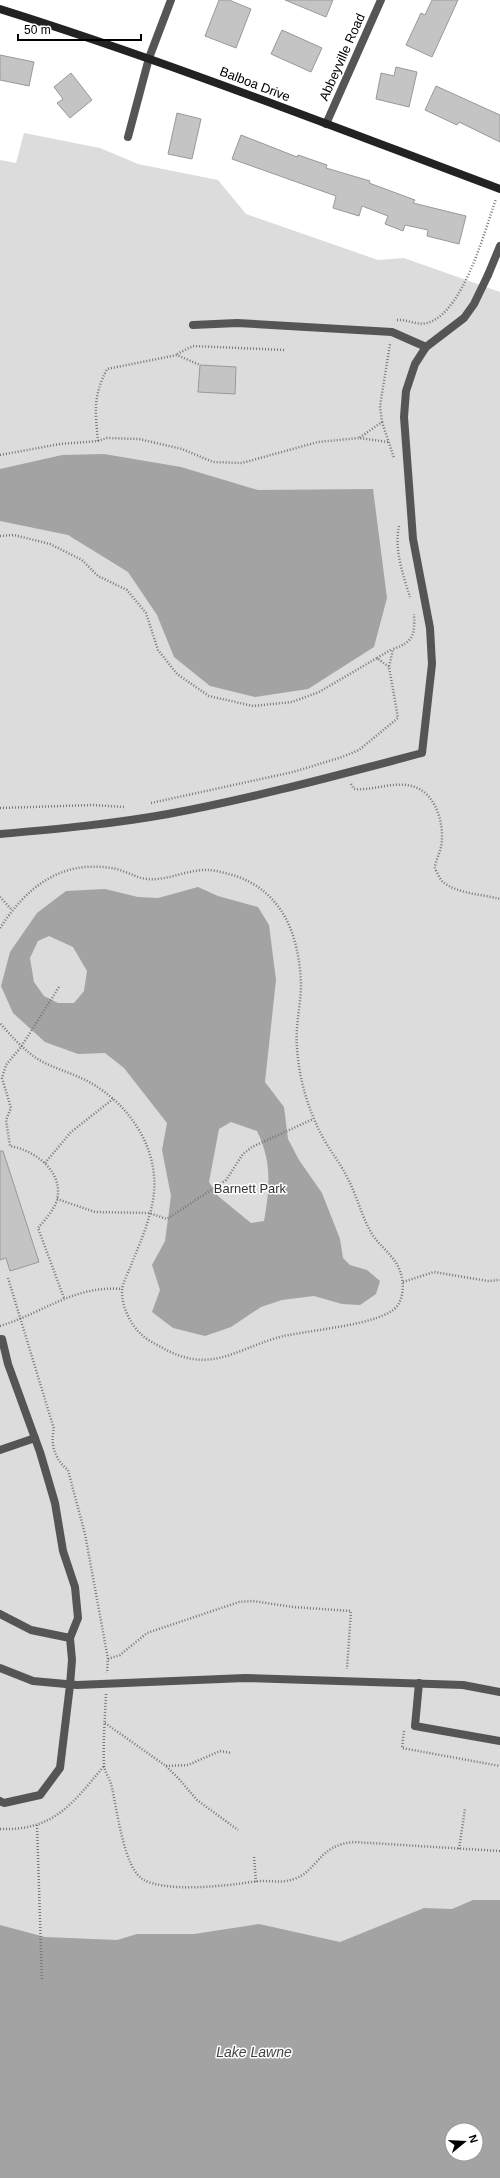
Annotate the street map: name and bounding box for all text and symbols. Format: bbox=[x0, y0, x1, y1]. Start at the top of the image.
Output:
street label: Abbeyville Road bbox=[316, 11, 368, 103]
scale bar bbox=[18, 16, 141, 42]
text: 50 m bbox=[24, 23, 51, 37]
street label: Balboa Drive bbox=[218, 64, 292, 104]
park label: Barnett Park bbox=[214, 1181, 287, 1196]
water label: Lake Lawne bbox=[216, 2044, 292, 2060]
north arrow bbox=[444, 2122, 484, 2162]
text: N bbox=[467, 2133, 480, 2145]

